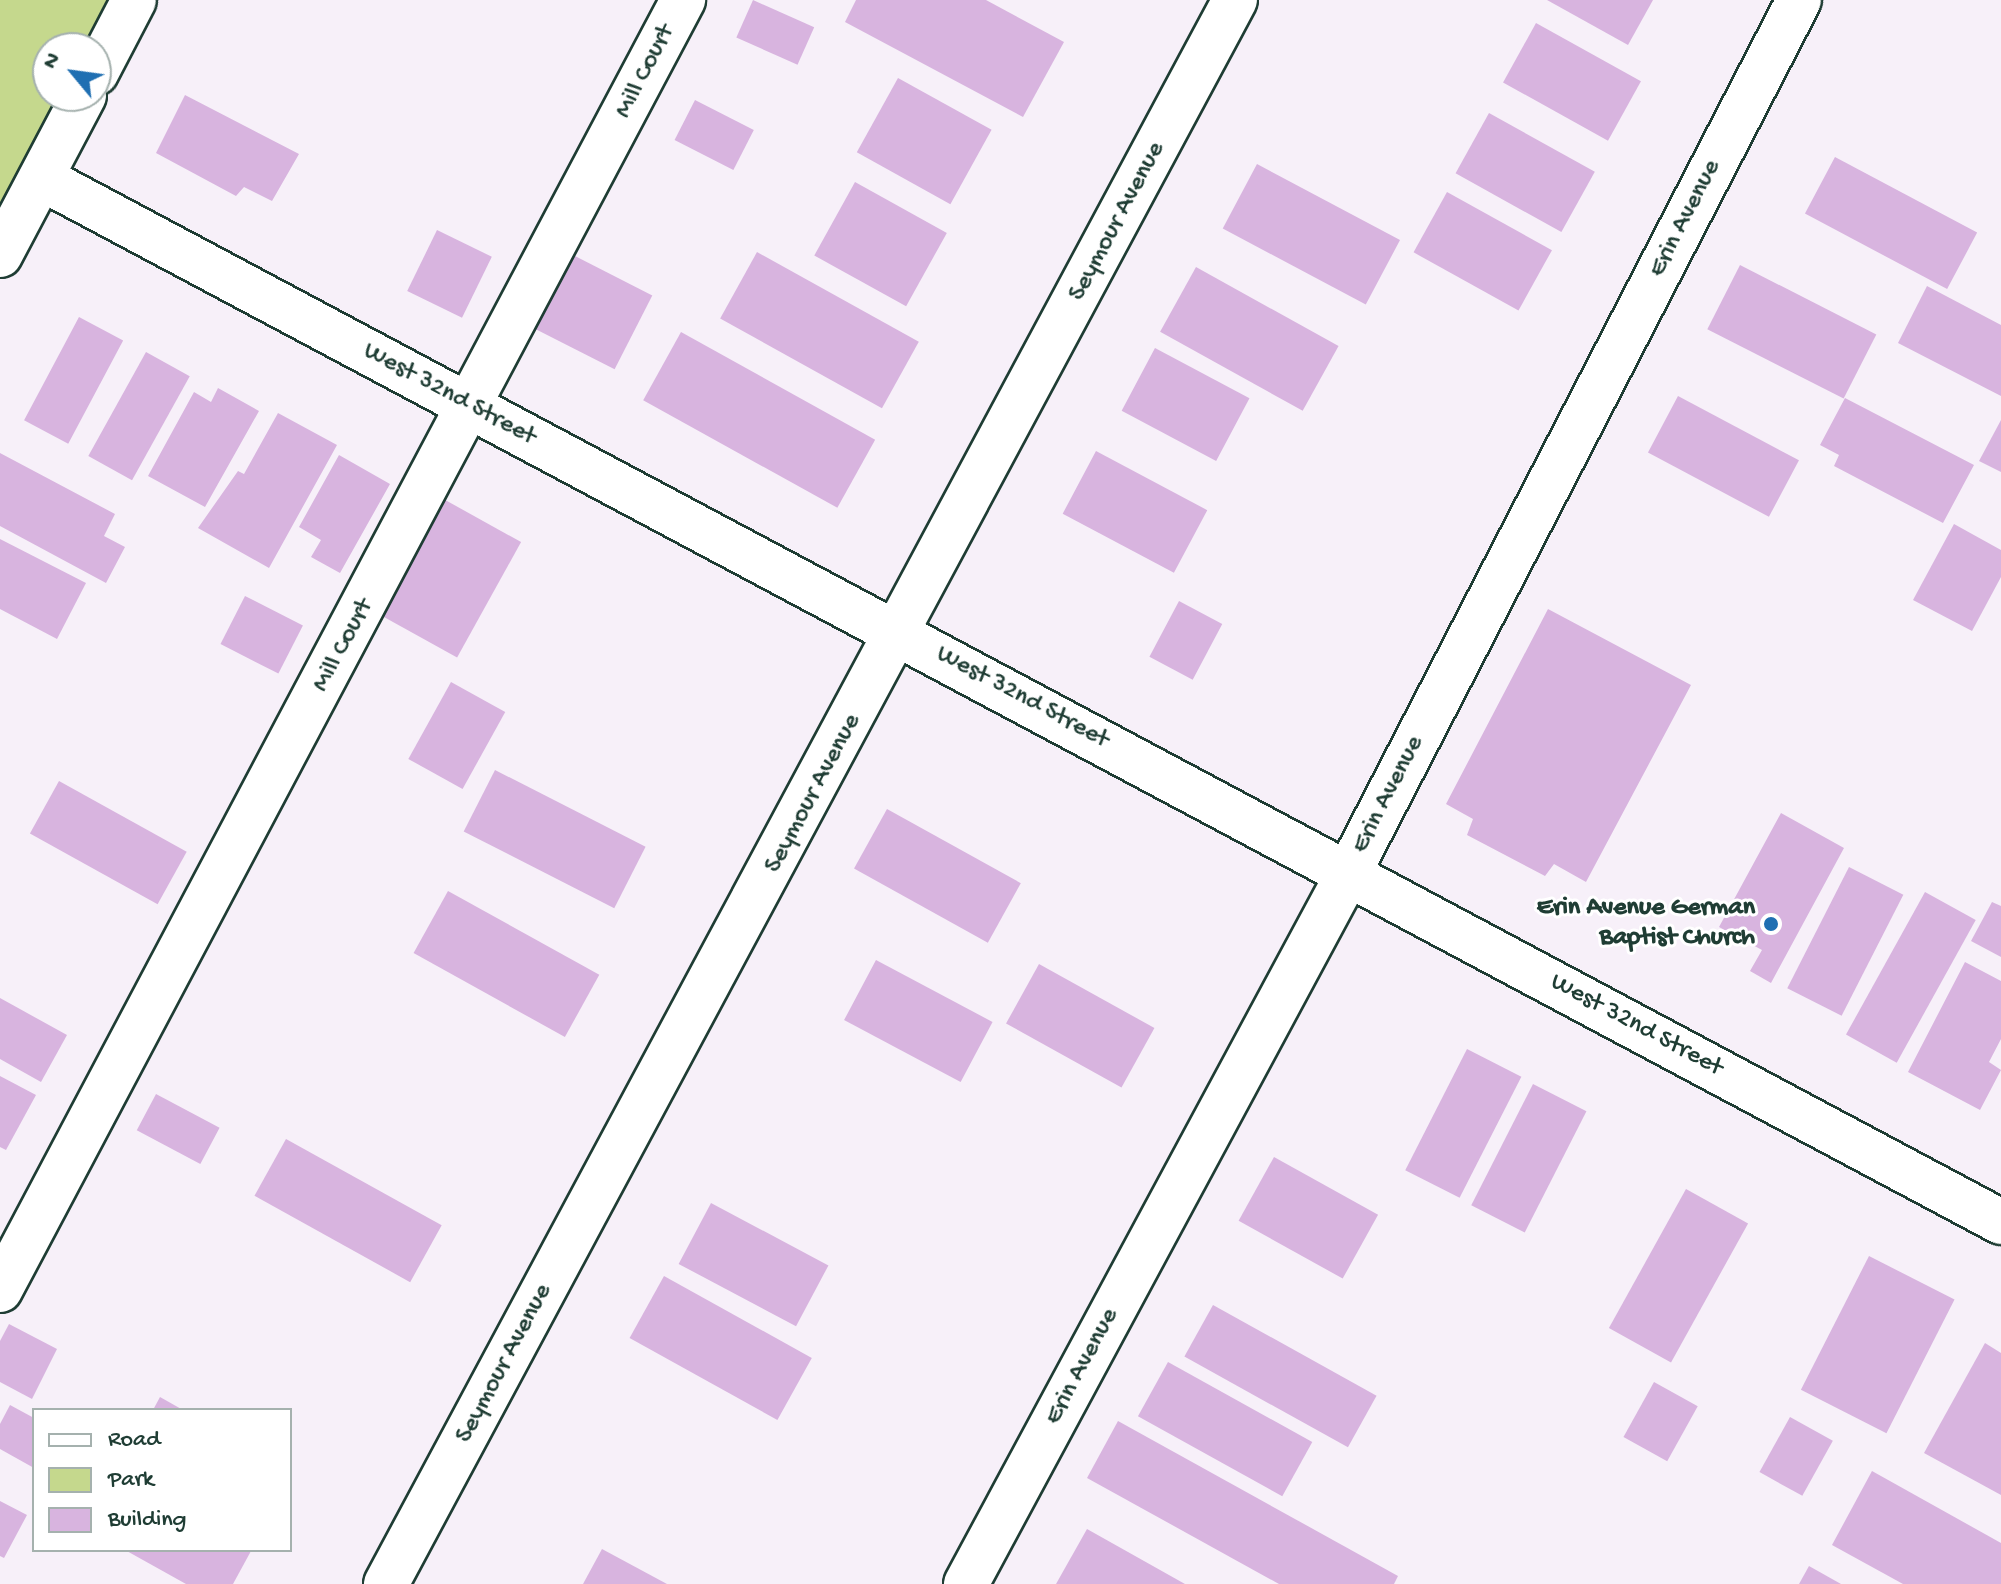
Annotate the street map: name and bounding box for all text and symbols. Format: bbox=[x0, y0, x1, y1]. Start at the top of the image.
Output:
street label: Mill Court bbox=[609, 20, 683, 124]
north arrow bbox=[32, 32, 112, 112]
text: N bbox=[38, 49, 68, 74]
street label: Seymour Avenue bbox=[1063, 137, 1173, 307]
street label: Erin Avenue bbox=[1643, 155, 1729, 283]
street label: West 32nd Street bbox=[357, 336, 541, 454]
street label: Mill Court bbox=[307, 594, 381, 698]
street label: West 32nd Street bbox=[930, 639, 1114, 757]
street label: Seymour Avenue bbox=[759, 709, 869, 879]
street label: Erin Avenue bbox=[1346, 731, 1432, 859]
place label: Erin Avenue German Baptist Church bbox=[1537, 893, 1755, 954]
marker: Erin Avenue German Baptist Church bbox=[1762, 915, 1780, 933]
street label: West 32nd Street bbox=[1544, 967, 1728, 1085]
street label: Seymour Avenue bbox=[450, 1279, 560, 1449]
street label: Erin Avenue bbox=[1039, 1303, 1127, 1431]
legend bbox=[32, 1408, 292, 1552]
text: Road bbox=[108, 1426, 160, 1455]
text: Park bbox=[108, 1466, 154, 1495]
text: Building bbox=[108, 1506, 186, 1535]

